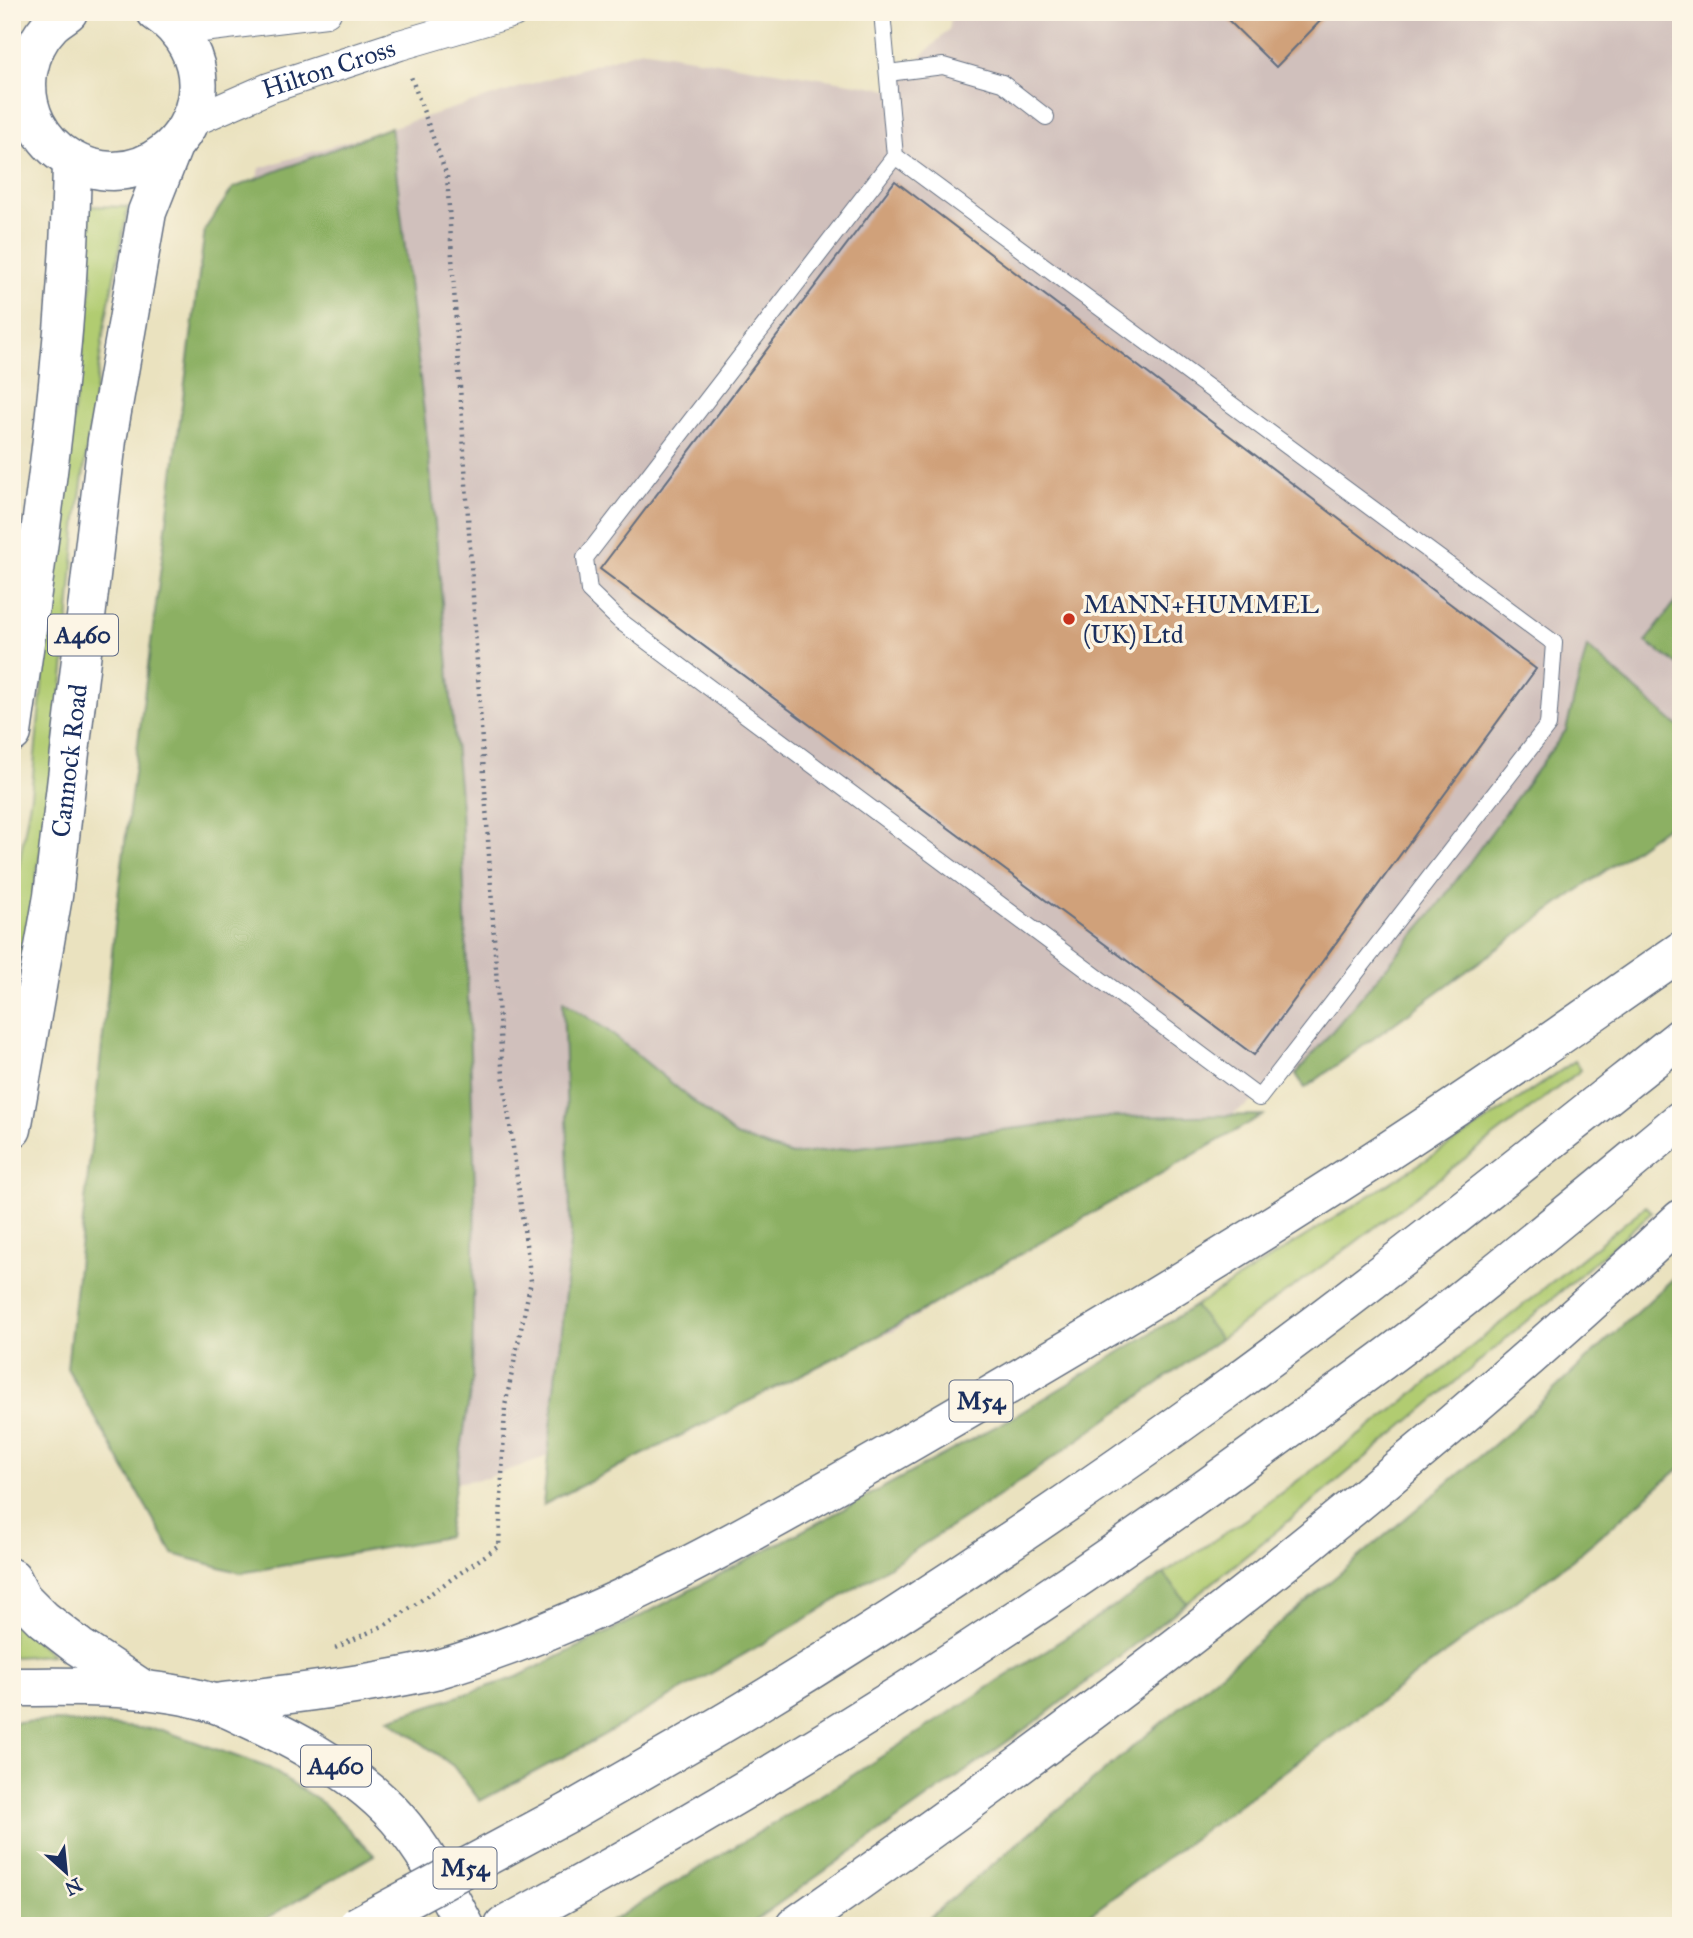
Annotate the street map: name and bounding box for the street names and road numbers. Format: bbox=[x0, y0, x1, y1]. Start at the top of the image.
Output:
street label: Hilton Cross bbox=[258, 32, 399, 105]
road number: A460 bbox=[48, 614, 118, 656]
street label: Cannock Road bbox=[44, 682, 94, 839]
road number: M54 bbox=[950, 1380, 1012, 1422]
road number: A460 bbox=[301, 1746, 371, 1786]
road number: M54 bbox=[434, 1847, 496, 1888]

